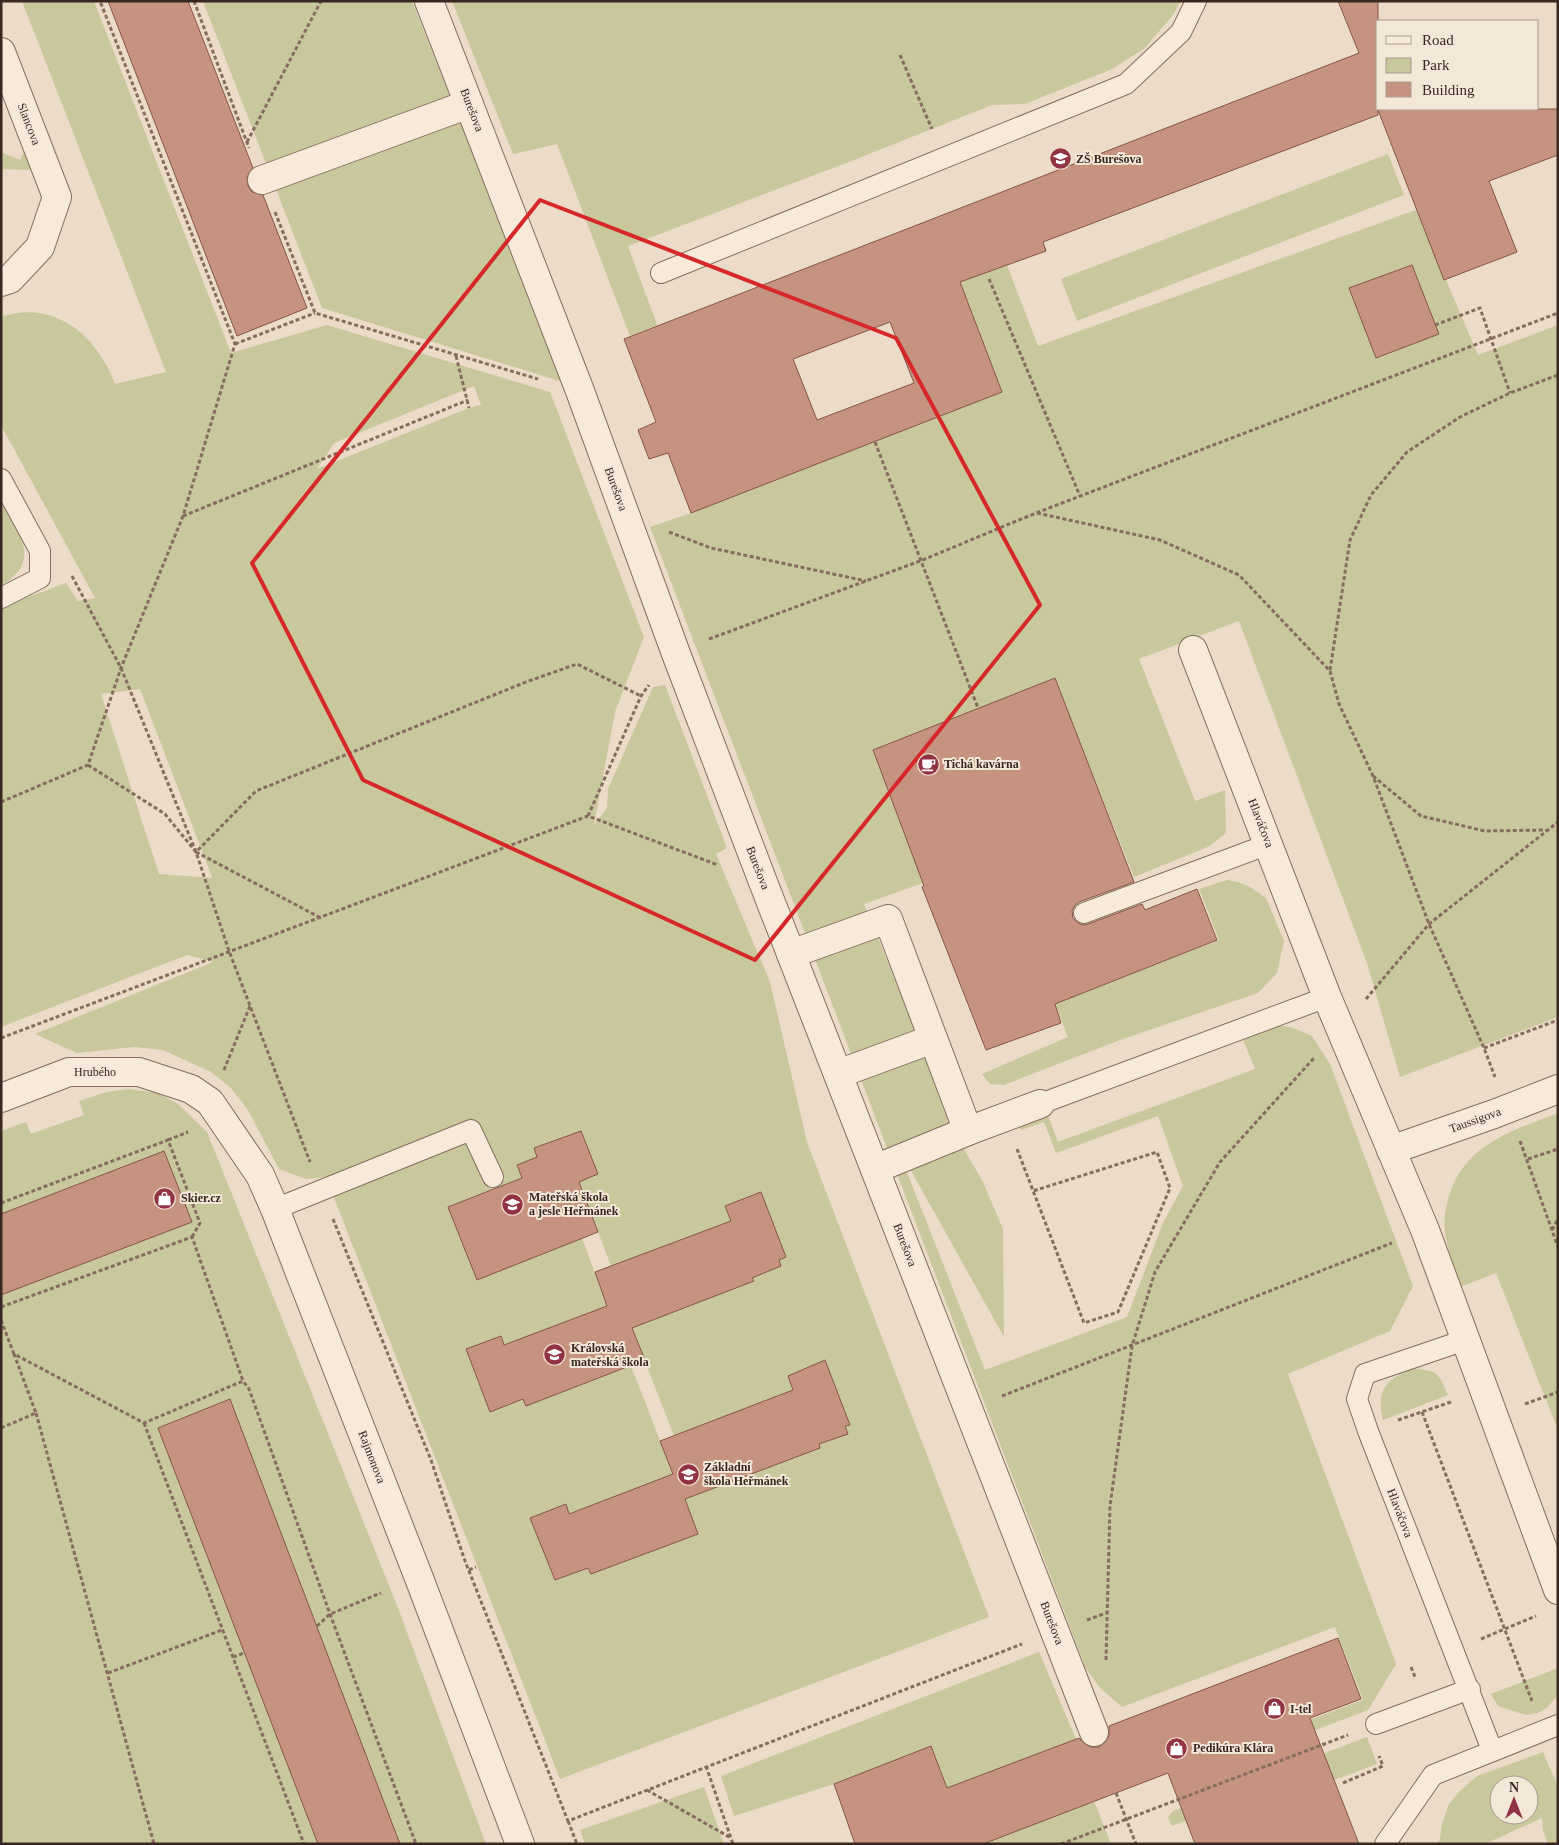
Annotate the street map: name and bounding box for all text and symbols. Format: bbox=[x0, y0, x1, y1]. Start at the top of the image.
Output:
legend bbox=[1376, 20, 1539, 110]
text: Road bbox=[1422, 32, 1454, 48]
text: Park bbox=[1422, 57, 1450, 73]
text: Building bbox=[1422, 82, 1475, 98]
street label: Burešova bbox=[457, 86, 487, 134]
street label: Slancova bbox=[15, 101, 44, 148]
school or university icon: ZŠ Burešova bbox=[1048, 147, 1072, 171]
place label: ZŠ Burešova bbox=[1076, 152, 1141, 166]
street label: Burešova bbox=[602, 465, 631, 513]
cafe icon: Tichá kavárna bbox=[916, 752, 940, 776]
place label: Tichá kavárna bbox=[944, 757, 1019, 771]
street label: Hlaváčova bbox=[1245, 797, 1277, 850]
street label: Burešova bbox=[743, 844, 773, 892]
street label: Hrubého bbox=[74, 1065, 116, 1079]
street label: Taussigova bbox=[1447, 1104, 1503, 1136]
shop icon: Skier.cz bbox=[153, 1186, 177, 1210]
place label: Mateřská škola a jesle Heřmánek bbox=[529, 1190, 619, 1218]
place label: Skier.cz bbox=[181, 1191, 222, 1205]
school or university icon: Mateřská škola a jesle Heřmánek bbox=[501, 1192, 525, 1216]
street label: Burešova bbox=[890, 1221, 920, 1269]
place label: Královská mateřská škola bbox=[571, 1341, 649, 1369]
school or university icon: Královská mateřská škola bbox=[543, 1343, 567, 1367]
street label: Rajmonova bbox=[356, 1429, 389, 1486]
place label: Základní škola Heřmánek bbox=[704, 1460, 789, 1488]
school or university icon: Základní škola Heřmánek bbox=[676, 1462, 700, 1486]
street label: Hlaváčova bbox=[1384, 1487, 1416, 1540]
street label: Burešova bbox=[1037, 1599, 1067, 1647]
shop icon: I-tel bbox=[1262, 1697, 1286, 1721]
place label: I-tel bbox=[1290, 1702, 1312, 1716]
shop icon: Pedikúra Klára bbox=[1165, 1736, 1189, 1760]
place label: Pedikúra Klára bbox=[1193, 1741, 1273, 1755]
north arrow bbox=[1489, 1775, 1539, 1825]
text: N bbox=[1509, 1780, 1519, 1795]

